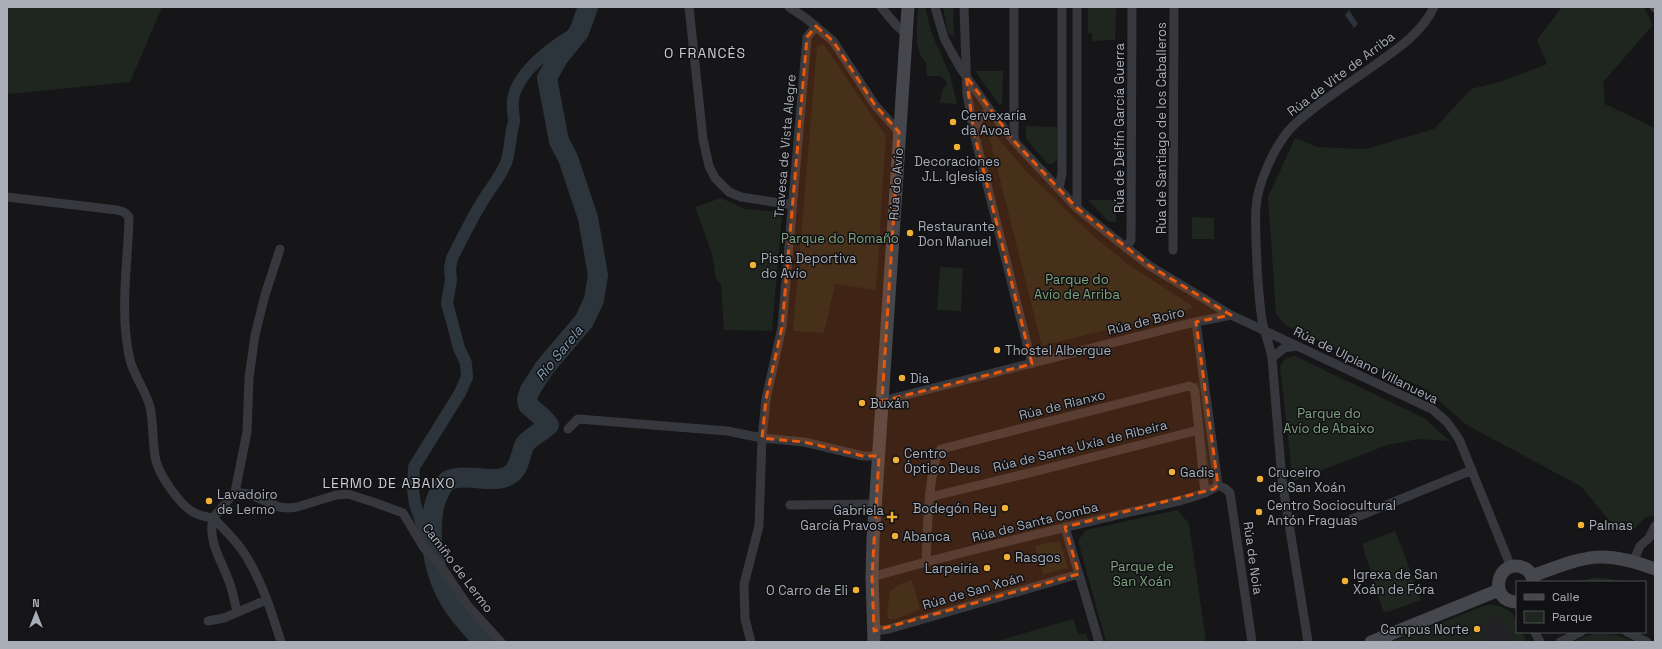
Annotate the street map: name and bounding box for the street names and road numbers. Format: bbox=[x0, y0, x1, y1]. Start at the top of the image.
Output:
street label: Rúa de Santiago de los Caballeros bbox=[1153, 22, 1170, 234]
street label: Rúa de Vite de Arriba bbox=[1284, 28, 1399, 120]
street label: Rúa de Delfín García Guerra bbox=[1111, 43, 1128, 213]
street label: Travesa de Vista Alegre bbox=[770, 74, 800, 218]
street label: Rúa do Avío bbox=[885, 147, 907, 221]
street label: Rúa de Boiro bbox=[1106, 303, 1186, 339]
street label: Rúa de Ulpiano Villanueva bbox=[1291, 322, 1442, 408]
street label: Rúa de Rianxo bbox=[1017, 386, 1107, 424]
street label: Rúa de Santa Uxía de Ribeira bbox=[991, 416, 1169, 476]
street label: Rúa de Santa Comba bbox=[970, 498, 1101, 546]
street label: Camiño de Lermo bbox=[419, 520, 497, 616]
street label: Rúa de Noia bbox=[1239, 520, 1267, 596]
street label: Rúa de San Xoán bbox=[920, 568, 1026, 614]

